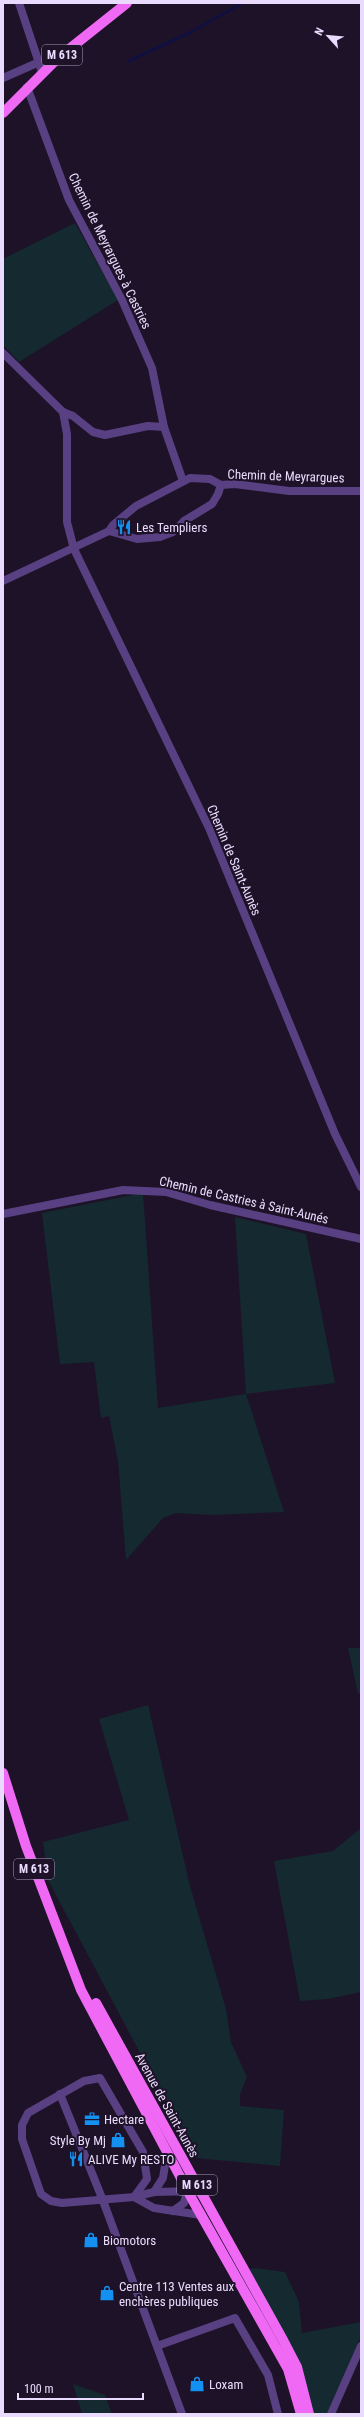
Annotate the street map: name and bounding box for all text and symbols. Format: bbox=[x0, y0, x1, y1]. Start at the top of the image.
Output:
north arrow bbox=[308, 16, 348, 56]
text: N bbox=[312, 26, 327, 38]
road number: M 613 bbox=[42, 45, 82, 65]
street label: Chemin de Meyrargues à Castries bbox=[66, 171, 154, 331]
street label: Chemin de Meyrargues bbox=[227, 466, 345, 486]
restaurant icon: Les Templiers bbox=[115, 518, 133, 536]
place label: Les Templiers bbox=[136, 520, 207, 535]
street label: Chemin de Saint-Aunès bbox=[204, 802, 264, 918]
street label: Chemin de Castries à Saint-Aunés bbox=[158, 1173, 330, 1227]
road number: M 613 bbox=[14, 1859, 54, 1879]
street label: Avenue de Saint-Aunès bbox=[132, 2050, 202, 2160]
office icon: Hectare bbox=[83, 2110, 101, 2128]
place label: Hectare bbox=[104, 2112, 144, 2127]
shop icon: Style By Mj bbox=[109, 2131, 127, 2149]
place label: Style By Mj bbox=[50, 2133, 106, 2148]
restaurant icon: ALIVE My RESTO bbox=[67, 2150, 85, 2168]
place label: ALIVE My RESTO bbox=[88, 2152, 175, 2167]
road number: M 613 bbox=[177, 2175, 217, 2195]
shop icon: Biomotors bbox=[82, 2231, 100, 2249]
place label: Biomotors bbox=[103, 2233, 156, 2248]
place label: Centre 113 Ventes aux enchères publiques bbox=[119, 2279, 235, 2309]
shop icon: Centre 113 Ventes aux enchères publiques bbox=[98, 2284, 116, 2302]
scale bar bbox=[18, 2375, 143, 2401]
shop icon: Loxam bbox=[188, 2375, 206, 2393]
place label: Loxam bbox=[209, 2377, 243, 2392]
text: 100 m bbox=[24, 2382, 54, 2396]

